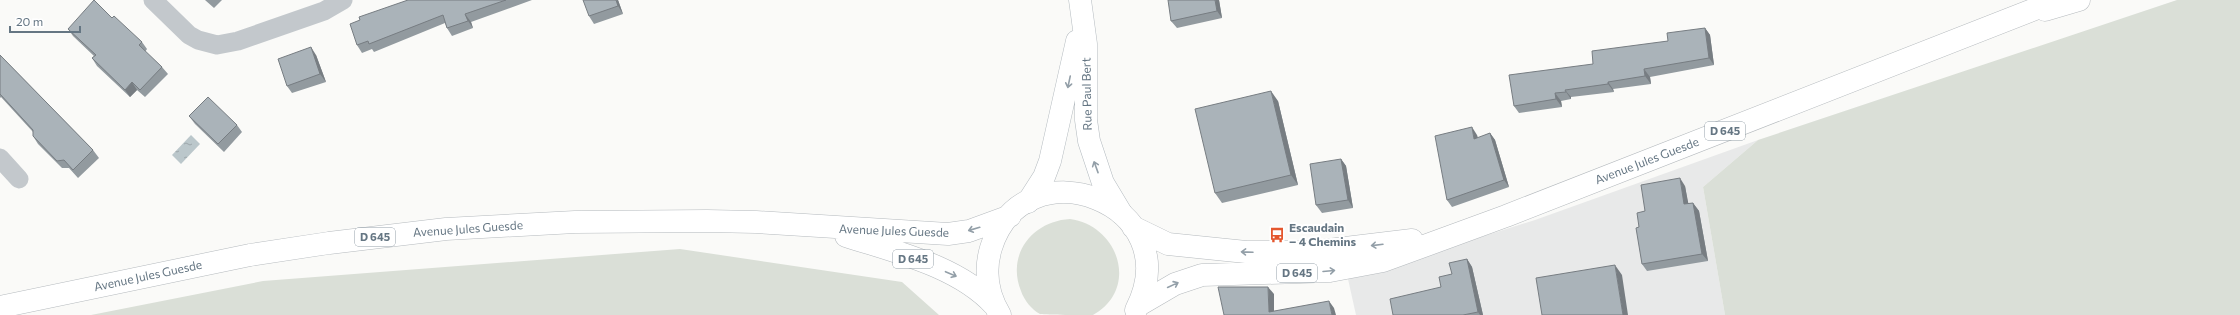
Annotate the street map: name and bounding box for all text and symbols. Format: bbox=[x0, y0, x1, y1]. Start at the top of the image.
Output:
scale bar bbox=[10, 8, 80, 34]
text: 20 m bbox=[16, 14, 43, 28]
street label: Rue Paul Bert bbox=[1078, 57, 1094, 131]
one-way arrow bbox=[1064, 75, 1072, 88]
road number: D 645 bbox=[1705, 122, 1745, 140]
street label: Avenue Jules Guesde bbox=[1593, 134, 1701, 187]
one-way arrow bbox=[1092, 161, 1100, 173]
street label: Avenue Jules Guesde bbox=[412, 217, 523, 240]
place label: Escaudain – 4 Chemins bbox=[1289, 220, 1357, 248]
street label: Avenue Jules Guesde bbox=[839, 221, 949, 240]
one-way arrow bbox=[967, 226, 980, 233]
bus stop icon: Escaudain – 4 Chemins bbox=[1268, 226, 1286, 244]
road number: D 645 bbox=[355, 228, 395, 246]
one-way arrow bbox=[1371, 241, 1384, 249]
one-way arrow bbox=[1241, 248, 1254, 256]
road number: D 645 bbox=[893, 250, 933, 268]
street label: Avenue Jules Guesde bbox=[92, 257, 203, 294]
road number: D 645 bbox=[1277, 264, 1317, 282]
one-way arrow bbox=[1322, 267, 1335, 275]
one-way arrow bbox=[945, 270, 957, 278]
one-way arrow bbox=[1166, 281, 1178, 288]

